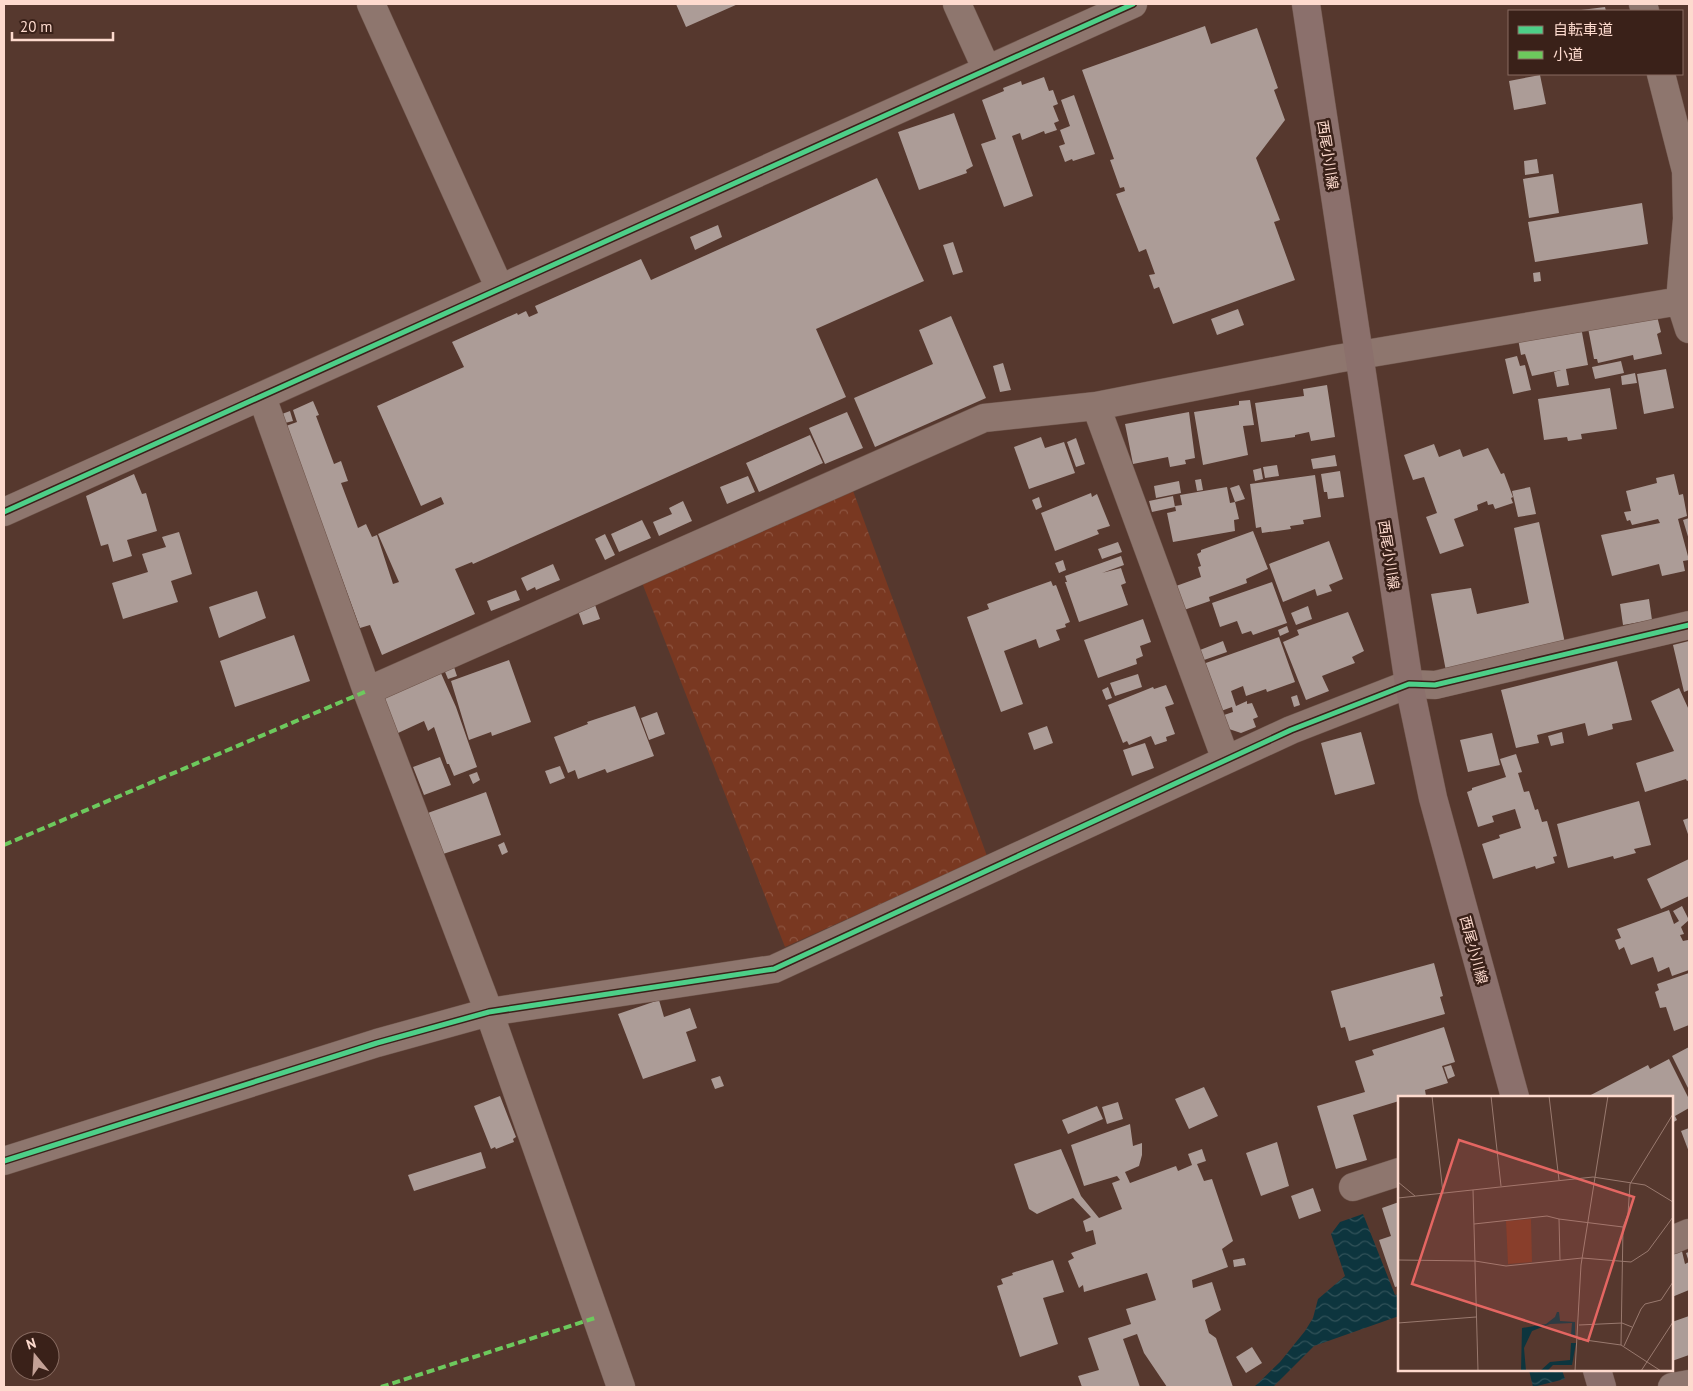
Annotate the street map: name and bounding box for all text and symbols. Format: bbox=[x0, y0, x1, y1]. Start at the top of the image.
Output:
scale bar bbox=[12, 10, 114, 42]
legend bbox=[1508, 10, 1683, 75]
text: 20 m bbox=[20, 17, 53, 36]
text: 自転車道 bbox=[1553, 20, 1613, 39]
text: 小道 bbox=[1553, 45, 1583, 64]
street label: 西尾小川線 bbox=[1314, 119, 1342, 191]
street label: 西尾小川線 bbox=[1375, 519, 1403, 591]
street label: 西尾小川線 bbox=[1456, 914, 1492, 986]
inset map bbox=[1398, 1096, 1673, 1371]
north arrow bbox=[10, 1331, 60, 1381]
text: N bbox=[24, 1334, 38, 1354]

